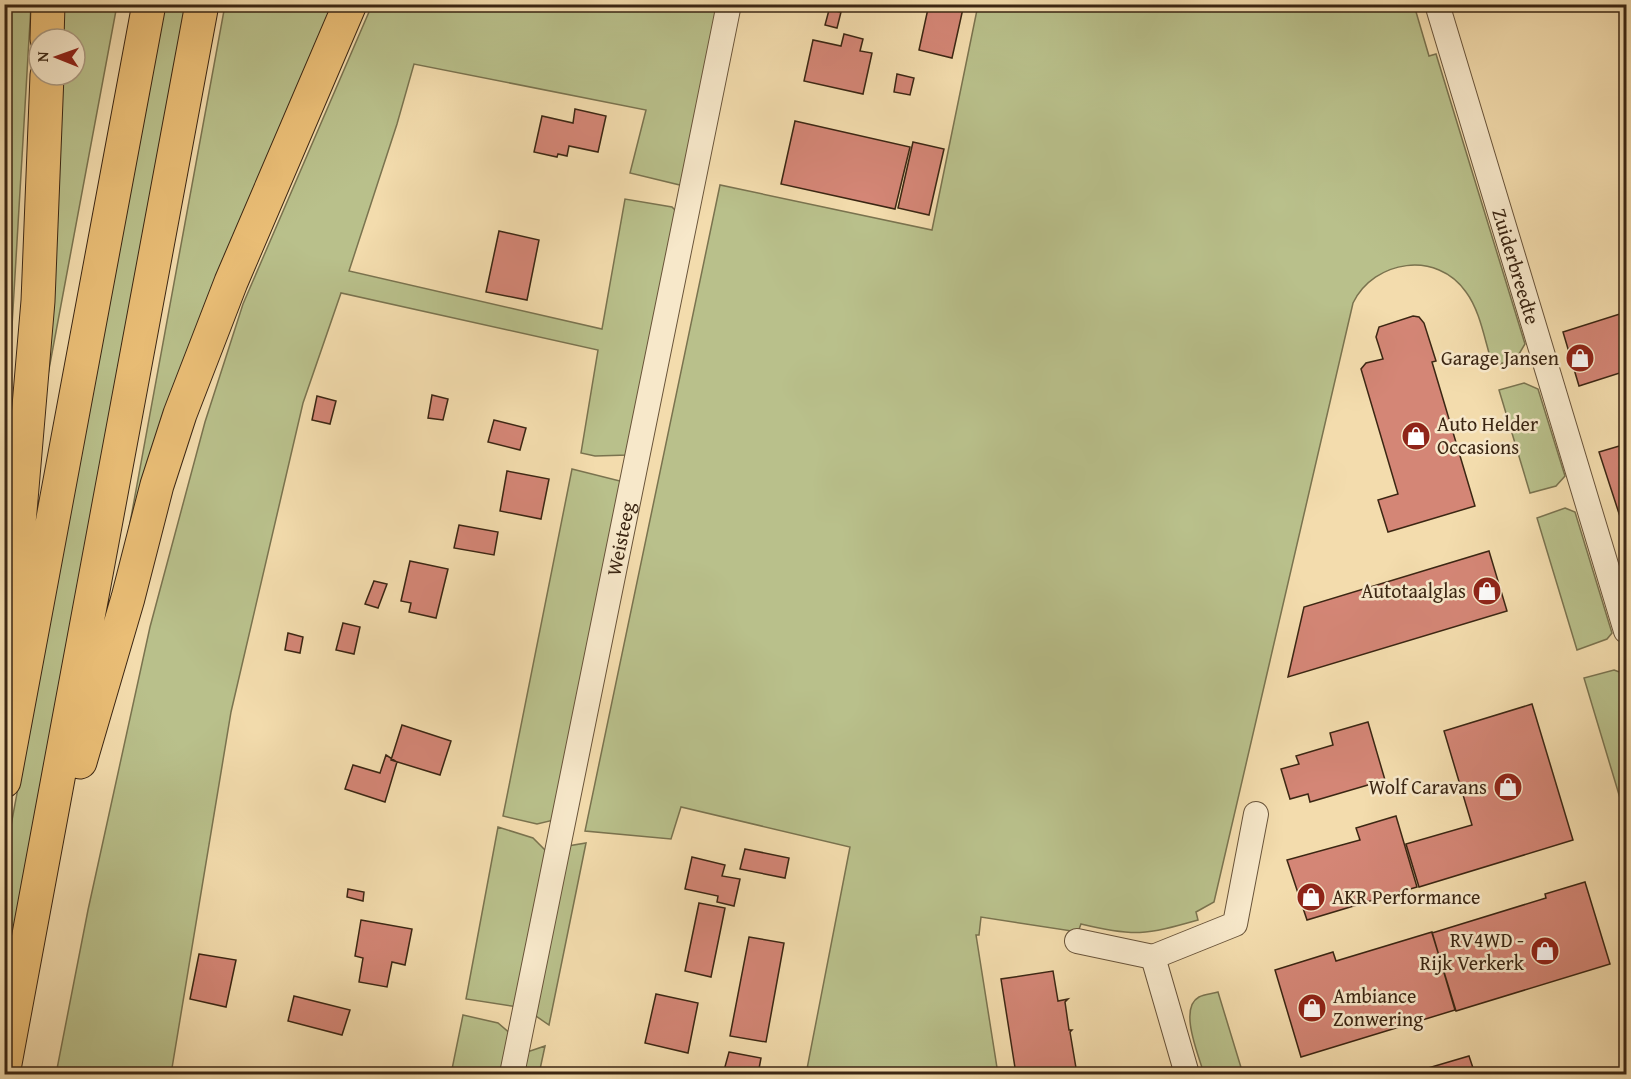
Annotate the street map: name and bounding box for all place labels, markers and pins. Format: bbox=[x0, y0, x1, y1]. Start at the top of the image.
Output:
shop icon: Garage Jansen bbox=[1564, 342, 1596, 374]
place label: Garage Jansen bbox=[1441, 343, 1559, 372]
place label: Auto Helder Occasions bbox=[1437, 409, 1538, 461]
shop icon: Auto Helder Occasions bbox=[1400, 420, 1432, 452]
shop icon: Autotaalglas bbox=[1471, 575, 1503, 607]
place label: Autotaalglas bbox=[1361, 576, 1466, 605]
shop icon: Wolf Caravans bbox=[1492, 771, 1524, 803]
place label: Wolf Caravans bbox=[1368, 772, 1487, 801]
shop icon: AKR Performance bbox=[1295, 881, 1327, 913]
place label: AKR Performance bbox=[1332, 882, 1480, 911]
place label: RV4WD - Rijk Verkerk bbox=[1420, 925, 1525, 977]
shop icon: RV4WD - Rijk Verkerk bbox=[1529, 935, 1561, 967]
place label: Ambiance Zonwering bbox=[1333, 981, 1423, 1033]
shop icon: Ambiance Zonwering bbox=[1296, 992, 1328, 1024]

